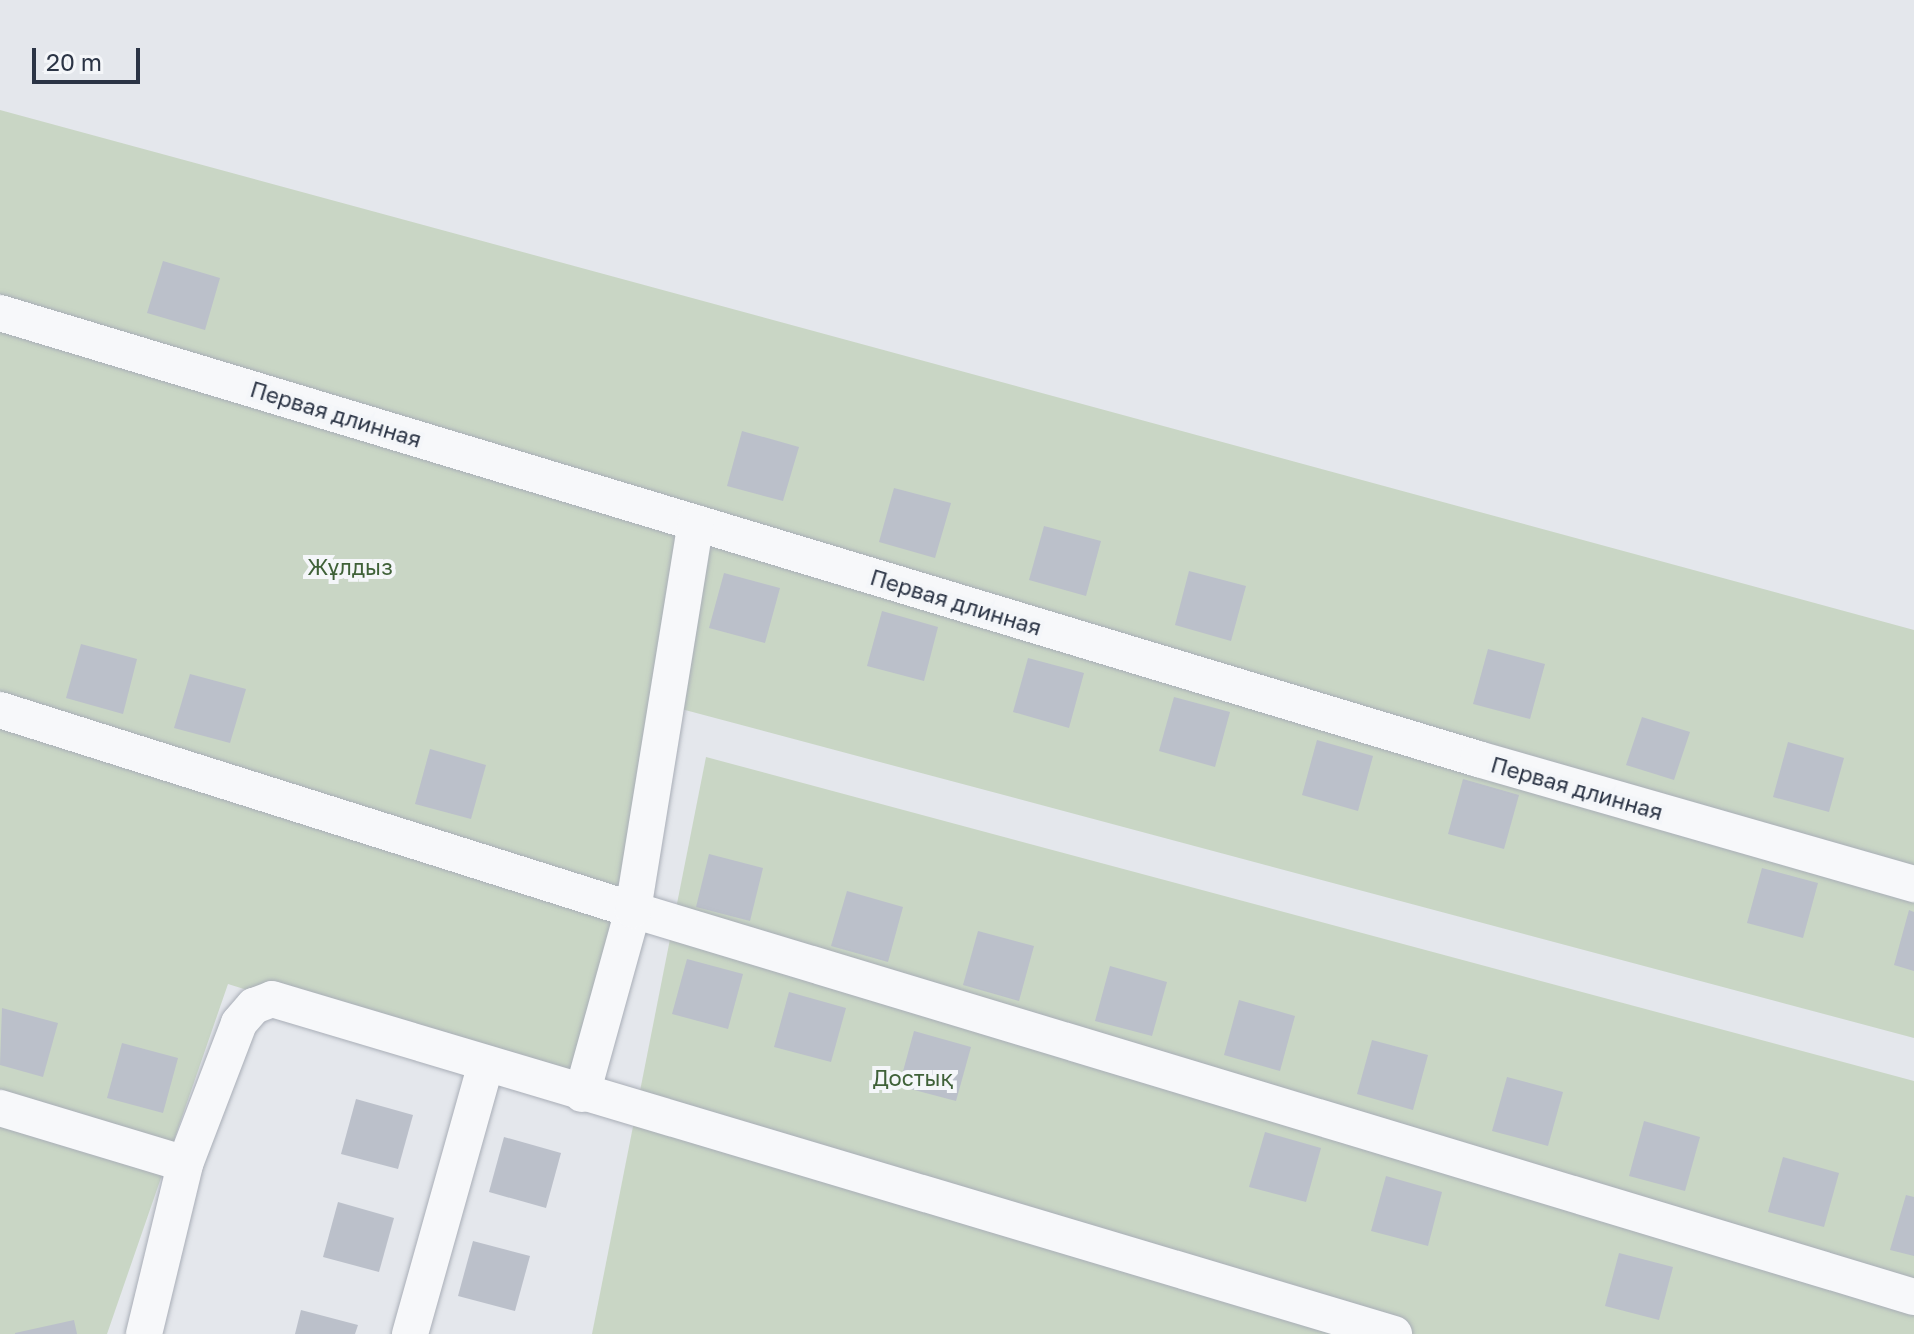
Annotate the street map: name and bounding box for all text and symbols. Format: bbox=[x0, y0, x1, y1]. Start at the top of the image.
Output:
scale bar bbox=[36, 32, 144, 82]
text: 20 m bbox=[46, 47, 102, 76]
street label: Первая длинная bbox=[247, 375, 425, 453]
park label: Жұлдыз bbox=[307, 554, 393, 580]
street label: Первая длинная bbox=[867, 563, 1045, 641]
street label: Первая длинная bbox=[1488, 751, 1666, 825]
park label: Достық bbox=[873, 1065, 953, 1091]

